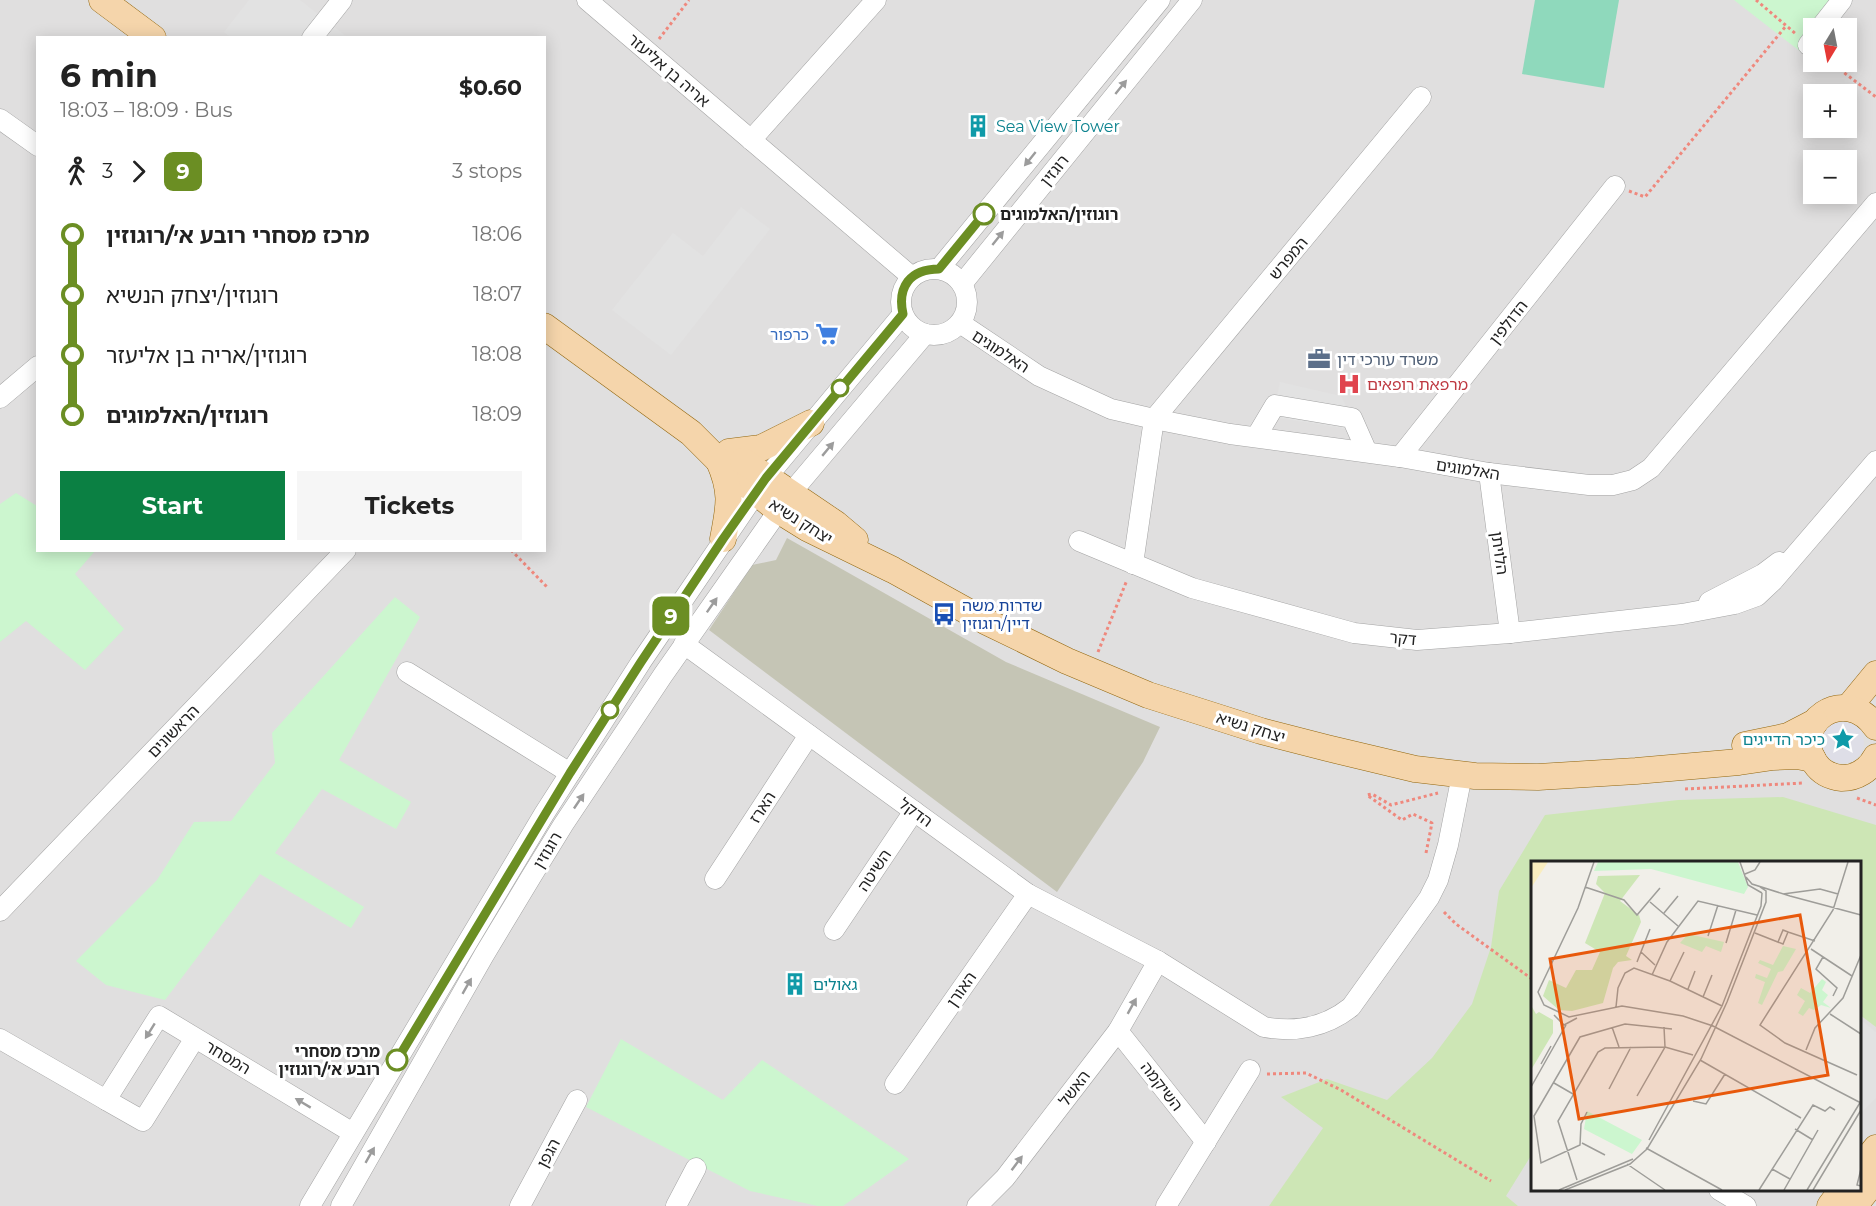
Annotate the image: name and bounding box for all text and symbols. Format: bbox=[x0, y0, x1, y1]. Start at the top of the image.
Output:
north arrow bbox=[1803, 18, 1857, 72]
map controls bbox=[1803, 18, 1857, 204]
street label: אריה בן אליעזר bbox=[624, 30, 713, 111]
text: 6 min bbox=[60, 55, 158, 95]
text: $0.60 bbox=[459, 74, 522, 101]
one-way arrow bbox=[1115, 79, 1128, 95]
button: + bbox=[1803, 84, 1857, 138]
text: 18:03 – 18:09 · Bus bbox=[60, 98, 232, 122]
building icon: Sea View Tower bbox=[965, 113, 991, 139]
place label: Sea View Tower bbox=[996, 117, 1120, 136]
button: − bbox=[1803, 150, 1857, 204]
one-way arrow bbox=[1023, 151, 1036, 167]
street label: רוגזין bbox=[1036, 151, 1073, 190]
icon: walk bbox=[60, 155, 93, 188]
icon: forward bbox=[122, 155, 155, 188]
text: 3 bbox=[102, 159, 113, 183]
text: 9 bbox=[176, 159, 190, 184]
text: 3 stops bbox=[452, 159, 522, 183]
marker: רוגוזין/האלמוגים bbox=[973, 203, 995, 225]
place label: רוגוזין/האלמוגים bbox=[1000, 205, 1118, 224]
text: מרכז מסחרי רובע א׳/רוגוזין bbox=[106, 222, 369, 249]
text: 18:06 bbox=[472, 222, 522, 246]
one-way arrow bbox=[992, 231, 1004, 246]
street label: המפרש bbox=[1265, 233, 1312, 284]
text: רוגוזין/יצחק הנשיא bbox=[106, 282, 279, 309]
text: 18:07 bbox=[473, 282, 522, 306]
street label: הדולפין bbox=[1485, 296, 1532, 348]
supermarket icon: כרפור bbox=[814, 321, 840, 347]
place label: כרפור bbox=[770, 325, 809, 344]
street label: האלמוגים bbox=[969, 326, 1033, 377]
text: רוגוזין/אריה בן אליעזר bbox=[106, 342, 308, 369]
text: 18:08 bbox=[472, 342, 522, 366]
office icon: משרד עורכי דין bbox=[1306, 346, 1332, 372]
place label: משרד עורכי דין bbox=[1337, 350, 1438, 369]
hospital icon: מרפאת רופאים bbox=[1336, 371, 1362, 397]
place label: מרפאת רופאים bbox=[1367, 375, 1468, 394]
unlabelled marker bbox=[831, 379, 849, 397]
text: רוגוזין/האלמוגים bbox=[106, 402, 269, 429]
text: 18:09 bbox=[472, 402, 522, 426]
one-way arrow bbox=[821, 441, 834, 457]
street label: האלמוגים bbox=[1435, 455, 1501, 484]
button: Start bbox=[60, 471, 285, 540]
button: Tickets bbox=[297, 471, 522, 540]
street label: יצחק נשיא bbox=[766, 495, 836, 548]
street label: הלויתן bbox=[1487, 530, 1512, 576]
line badge: 9 bbox=[652, 596, 690, 636]
place label: שדרות משה דיין/רוגוזין bbox=[962, 596, 1042, 633]
one-way arrow bbox=[706, 597, 717, 613]
bus stop icon: שדרות משה דיין/רוגוזין bbox=[931, 601, 957, 627]
text: 9 bbox=[664, 604, 678, 629]
street label: דקר bbox=[1389, 628, 1418, 649]
street label: הראשונים bbox=[144, 701, 203, 762]
unlabelled marker bbox=[601, 701, 619, 719]
street label: יצחק נשיא bbox=[1214, 708, 1288, 747]
place icon: כיכר הדייגים bbox=[1830, 726, 1856, 752]
place label: כיכר הדייגים bbox=[1743, 730, 1825, 749]
street label: הארז bbox=[745, 788, 780, 827]
one-way arrow bbox=[573, 793, 584, 809]
street label: הדקל bbox=[895, 794, 936, 831]
street label: רוגוזין bbox=[529, 829, 566, 872]
street label: השיטה bbox=[854, 846, 895, 895]
inset map bbox=[1531, 861, 1861, 1191]
street label: האורן bbox=[943, 968, 980, 1010]
building icon: גאולים bbox=[782, 971, 808, 997]
place label: גאולים bbox=[813, 975, 857, 994]
one-way arrow bbox=[462, 977, 472, 994]
one-way arrow bbox=[1127, 997, 1137, 1014]
one-way arrow bbox=[145, 1022, 156, 1039]
street label: המסחר bbox=[202, 1037, 254, 1078]
place label: מרכז מסחרי רובע א׳/רוגוזין bbox=[278, 1042, 380, 1079]
marker: מרכז מסחרי רובע א׳/רוגוזין bbox=[386, 1049, 408, 1071]
street label: השיקמה bbox=[1137, 1058, 1187, 1115]
street label: האשל bbox=[1055, 1067, 1094, 1110]
one-way arrow bbox=[295, 1097, 311, 1108]
street label: הגפן bbox=[533, 1135, 564, 1171]
one-way arrow bbox=[365, 1146, 375, 1163]
one-way arrow bbox=[1010, 1155, 1022, 1170]

